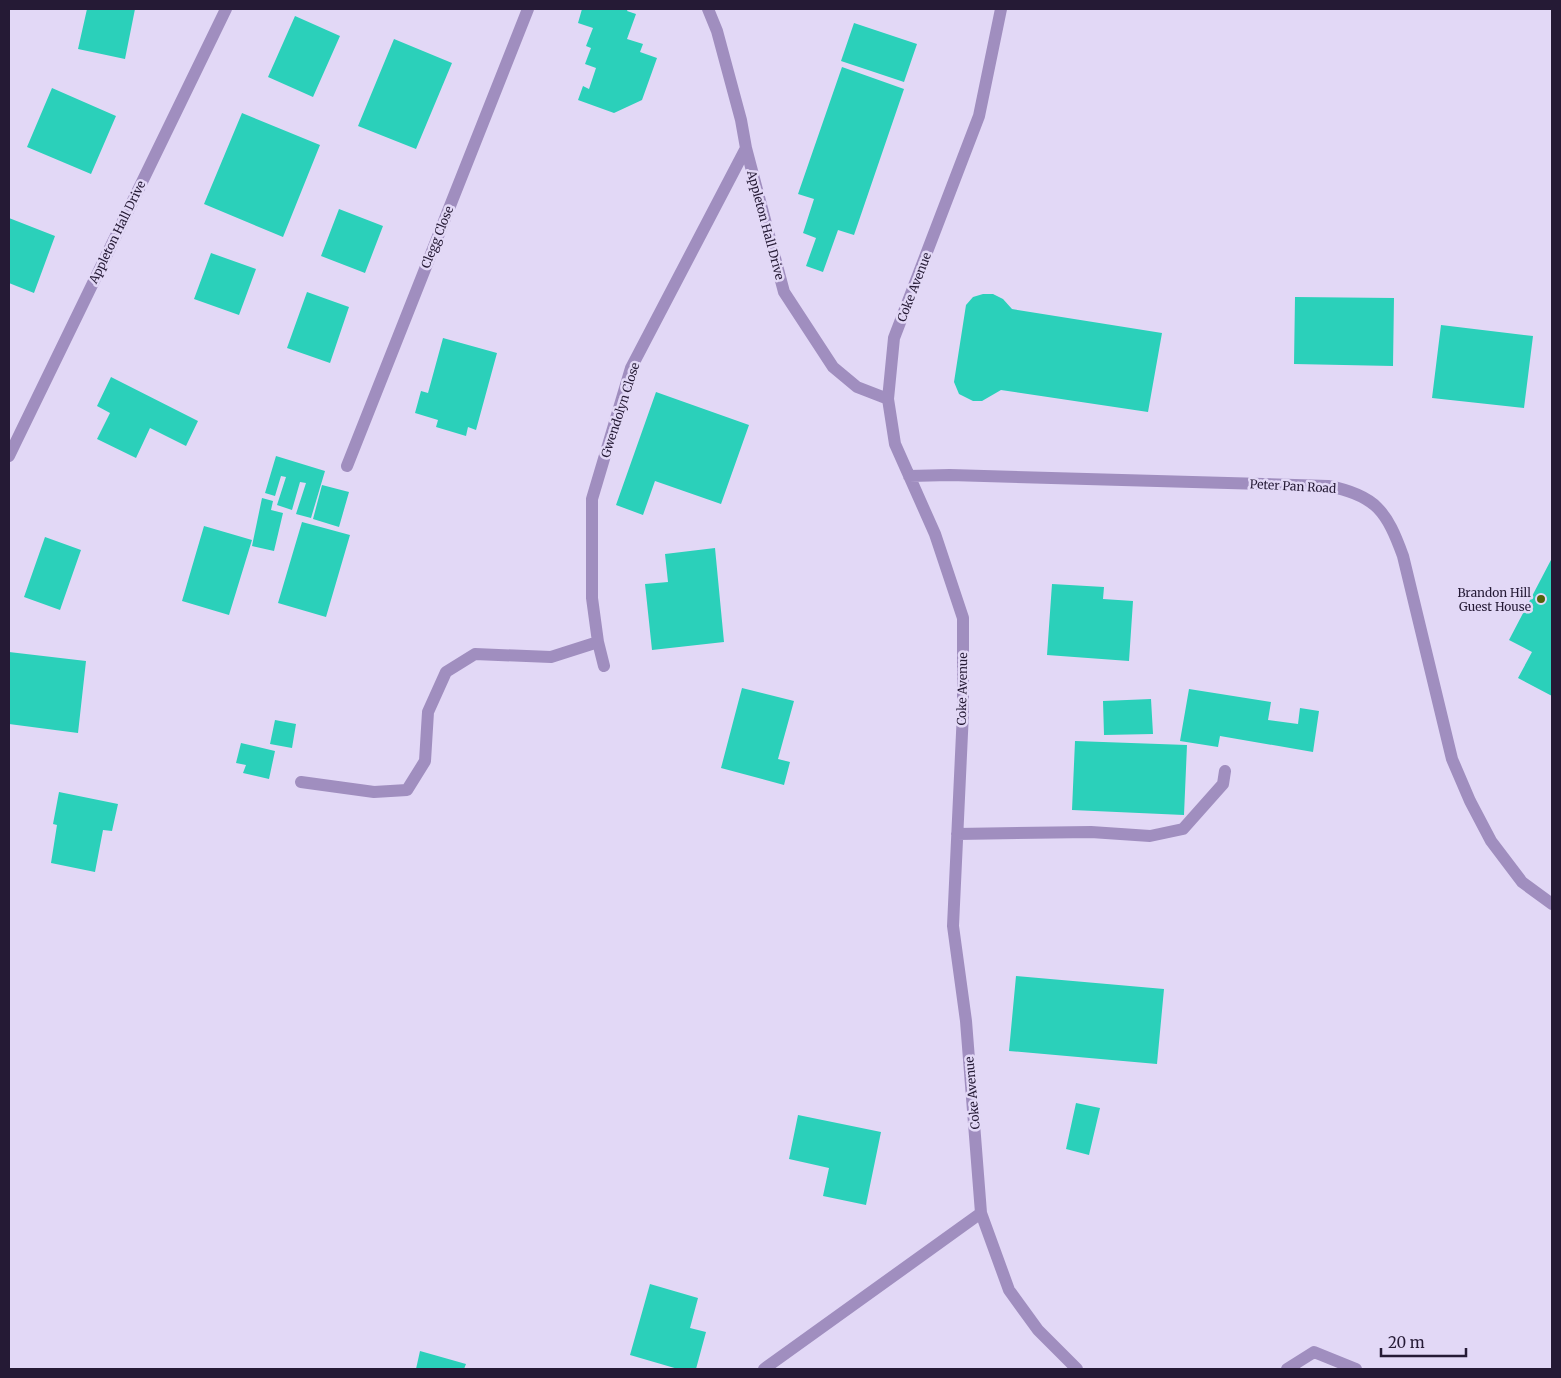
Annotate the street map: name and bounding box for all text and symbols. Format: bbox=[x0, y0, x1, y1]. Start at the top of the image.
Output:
street label: Appleton Hall Drive bbox=[744, 168, 788, 281]
street label: Appleton Hall Drive bbox=[85, 178, 148, 287]
street label: Clegg Close bbox=[418, 204, 456, 270]
street label: Coke Avenue bbox=[894, 250, 934, 324]
street label: Gwendolyn Close bbox=[598, 361, 642, 459]
street label: Peter Pan Road bbox=[1249, 476, 1337, 496]
place label: Brandon Hill Guest House bbox=[1457, 585, 1531, 614]
marker: Brandon Hill Guest House bbox=[1535, 593, 1547, 605]
street label: Coke Avenue bbox=[954, 652, 970, 726]
street label: Coke Avenue bbox=[961, 1056, 983, 1130]
scale bar bbox=[1381, 1326, 1466, 1358]
text: 20 m bbox=[1388, 1333, 1425, 1352]

